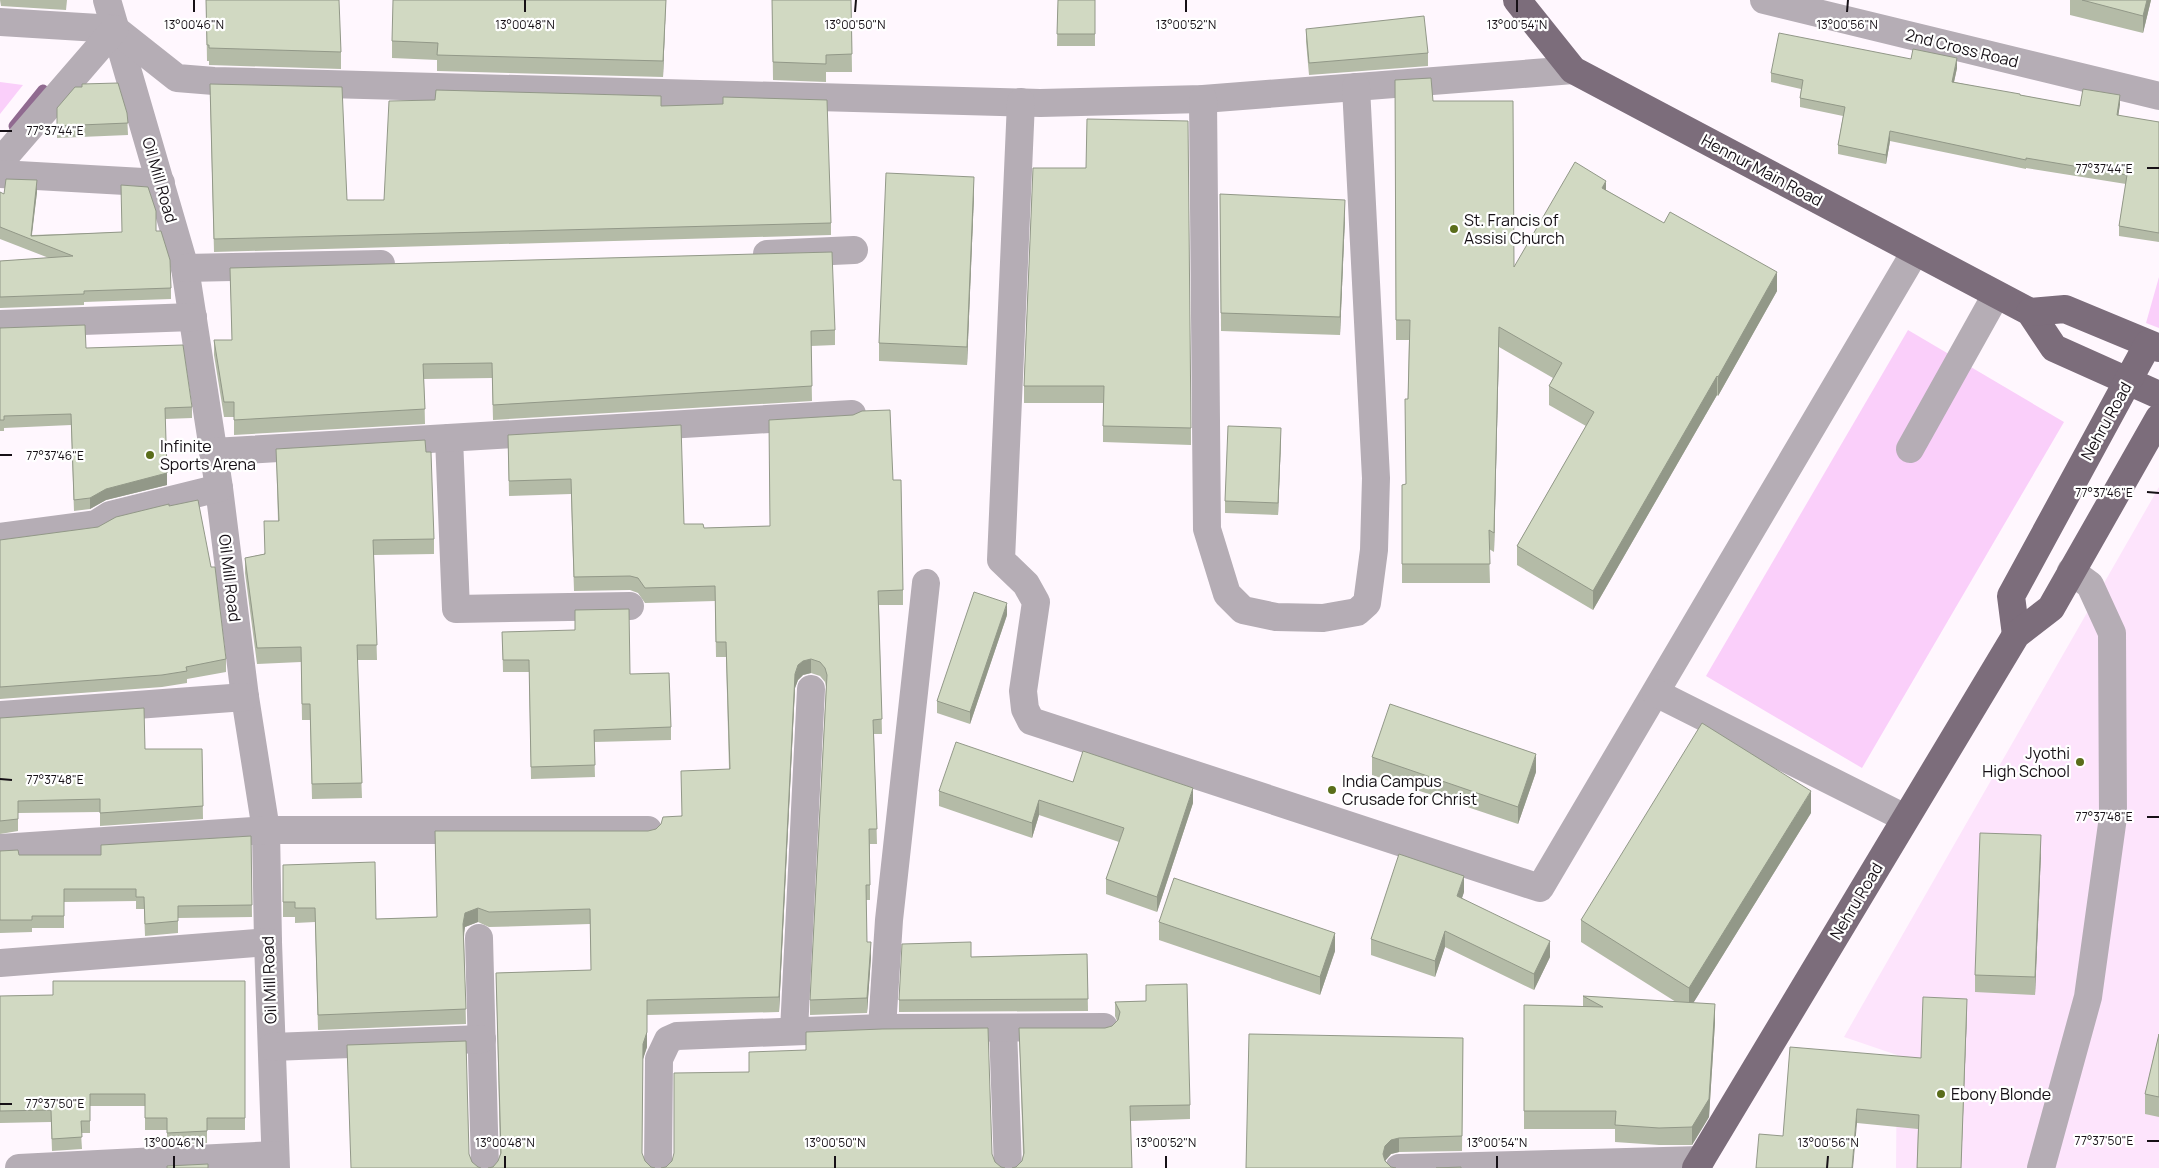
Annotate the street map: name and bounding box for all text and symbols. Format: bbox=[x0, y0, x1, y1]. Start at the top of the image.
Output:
text: 13°00'46"N bbox=[164, 16, 224, 33]
text: 13°00'48"N bbox=[495, 16, 555, 33]
text: 13°00'50"N bbox=[824, 16, 886, 33]
text: 13°00'52"N bbox=[1156, 16, 1216, 33]
text: 13°00'54"N bbox=[1487, 16, 1547, 33]
text: 13°00'56"N bbox=[1816, 16, 1878, 33]
street label: 2nd Cross Road bbox=[1903, 23, 2021, 73]
text: 77°37'44"E bbox=[26, 122, 84, 139]
street label: Hennur Main Road bbox=[1698, 129, 1826, 211]
street label: Oil Mill Road bbox=[137, 135, 183, 225]
text: 77°37'44"E bbox=[2075, 160, 2133, 177]
place label: St. Francis of Assisi Church bbox=[1464, 209, 1564, 249]
marker: St. Francis of Assisi Church bbox=[1448, 223, 1460, 235]
street label: Nehru Road bbox=[2075, 378, 2137, 464]
place label: Infinite Sports Arena bbox=[160, 435, 256, 475]
text: 77°37'46"E bbox=[26, 447, 84, 464]
marker: Infinite Sports Arena bbox=[144, 449, 156, 461]
text: 77°37'46"E bbox=[2075, 484, 2133, 501]
street label: Oil Mill Road bbox=[214, 533, 246, 623]
place label: Jyothi High School bbox=[1982, 742, 2070, 782]
marker: Jyothi High School bbox=[2074, 756, 2086, 768]
place label: India Campus Crusade for Christ bbox=[1342, 770, 1477, 810]
text: 77°37'48"E bbox=[26, 771, 84, 788]
marker: India Campus Crusade for Christ bbox=[1326, 784, 1338, 796]
text: 77°37'48"E bbox=[2075, 808, 2133, 825]
street label: Nehru Road bbox=[1824, 858, 1888, 944]
street label: Oil Mill Road bbox=[256, 936, 282, 1024]
place label: Ebony Blonde bbox=[1951, 1083, 2051, 1105]
marker: Ebony Blonde bbox=[1935, 1088, 1947, 1100]
text: 77°37'50"E bbox=[26, 1095, 85, 1112]
text: 77°37'50"E bbox=[2075, 1132, 2134, 1149]
text: 13°00'46"N bbox=[144, 1134, 204, 1151]
text: 13°00'48"N bbox=[475, 1134, 535, 1151]
text: 13°00'50"N bbox=[804, 1134, 866, 1151]
text: 13°00'52"N bbox=[1136, 1134, 1196, 1151]
text: 13°00'54"N bbox=[1467, 1134, 1527, 1151]
text: 13°00'56"N bbox=[1797, 1134, 1859, 1151]

